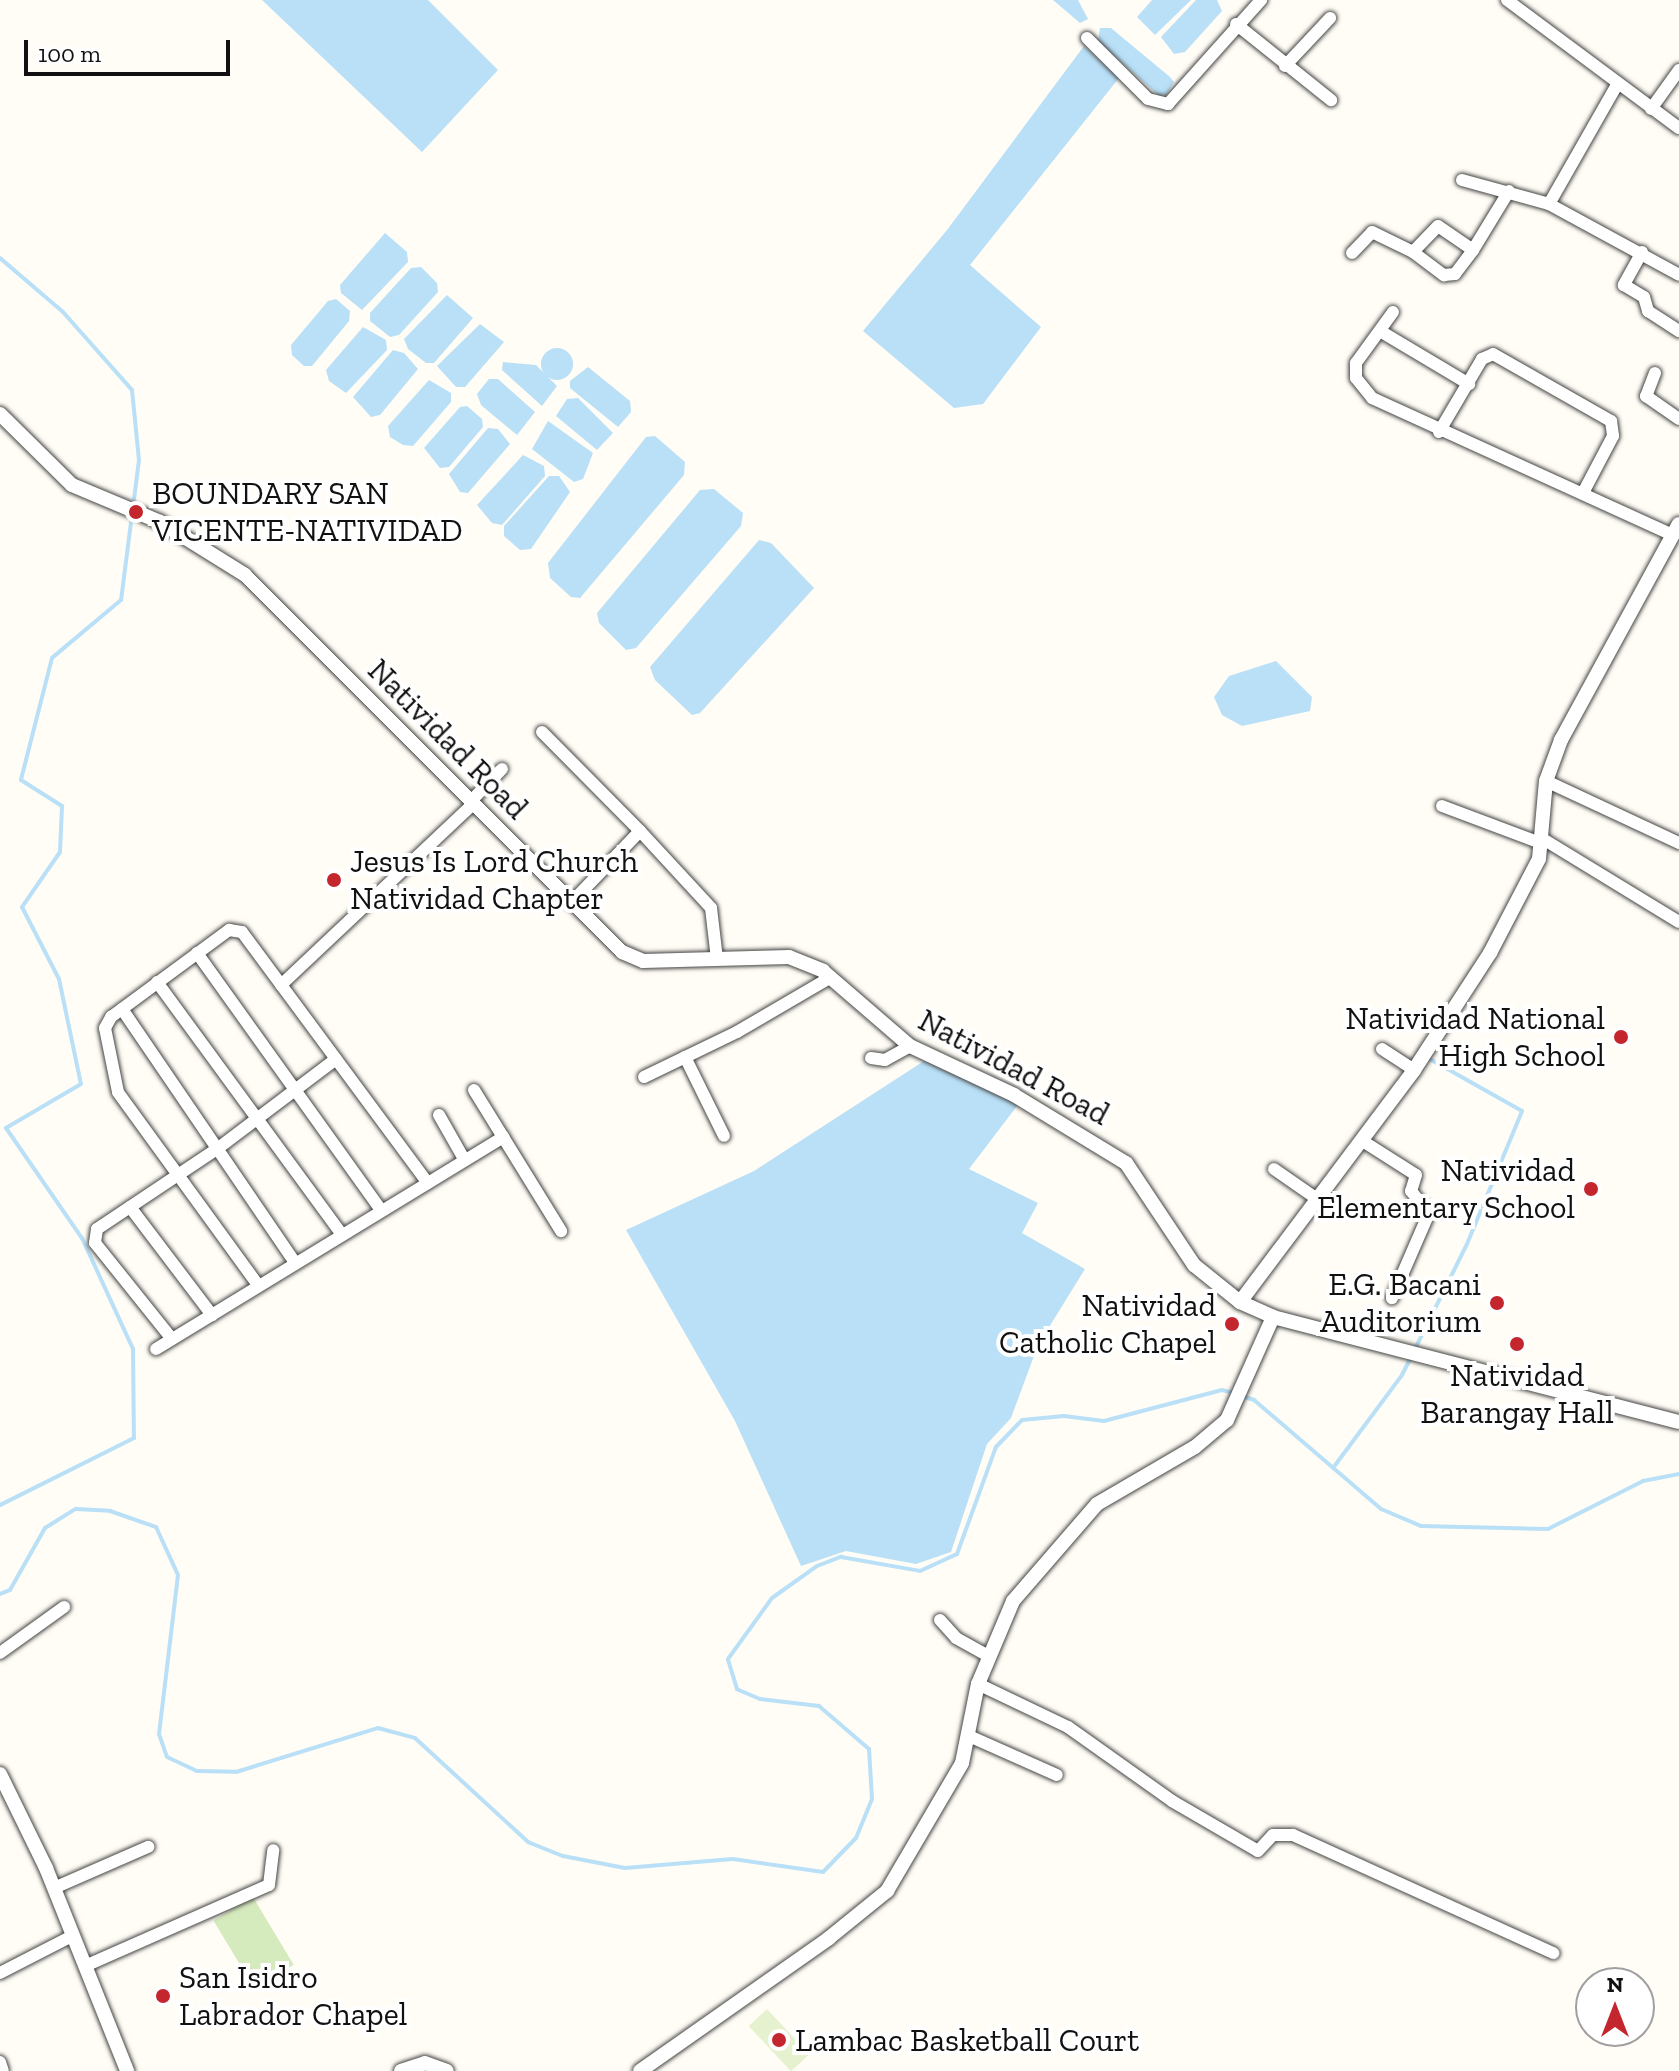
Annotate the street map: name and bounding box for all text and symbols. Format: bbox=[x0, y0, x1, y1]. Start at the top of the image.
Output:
scale bar bbox=[28, 24, 234, 74]
text: 100 m bbox=[38, 39, 101, 68]
place label: BOUNDARY SAN VICENTE-NATIVIDAD bbox=[152, 475, 462, 550]
marker: BOUNDARY SAN VICENTE-NATIVIDAD bbox=[127, 503, 145, 521]
street label: Natividad Road bbox=[360, 651, 536, 827]
place label: Jesus Is Lord Church Natividad Chapter bbox=[350, 843, 638, 918]
marker: Jesus Is Lord Church Natividad Chapter bbox=[325, 871, 343, 889]
place label: Natividad National High School bbox=[1345, 1000, 1605, 1075]
street label: Natividad Road bbox=[912, 1001, 1116, 1133]
marker: Natividad National High School bbox=[1612, 1028, 1630, 1046]
place label: Natividad Elementary School bbox=[1316, 1152, 1575, 1227]
marker: Natividad Elementary School bbox=[1582, 1180, 1600, 1198]
place label: E.G. Bacani Auditorium bbox=[1320, 1266, 1481, 1341]
place label: Natividad Catholic Chapel bbox=[999, 1287, 1216, 1362]
marker: E.G. Bacani Auditorium bbox=[1488, 1294, 1506, 1312]
marker: Natividad Catholic Chapel bbox=[1223, 1315, 1241, 1333]
marker: Natividad Barangay Hall bbox=[1508, 1335, 1526, 1353]
place label: Natividad Barangay Hall bbox=[1420, 1357, 1614, 1432]
place label: San Isidro Labrador Chapel bbox=[179, 1959, 408, 2034]
north arrow bbox=[1575, 1967, 1655, 2047]
text: N bbox=[1607, 1971, 1623, 1998]
marker: San Isidro Labrador Chapel bbox=[154, 1987, 172, 2005]
place label: Lambac Basketball Court bbox=[795, 2021, 1139, 2059]
marker: Lambac Basketball Court bbox=[770, 2031, 788, 2049]

